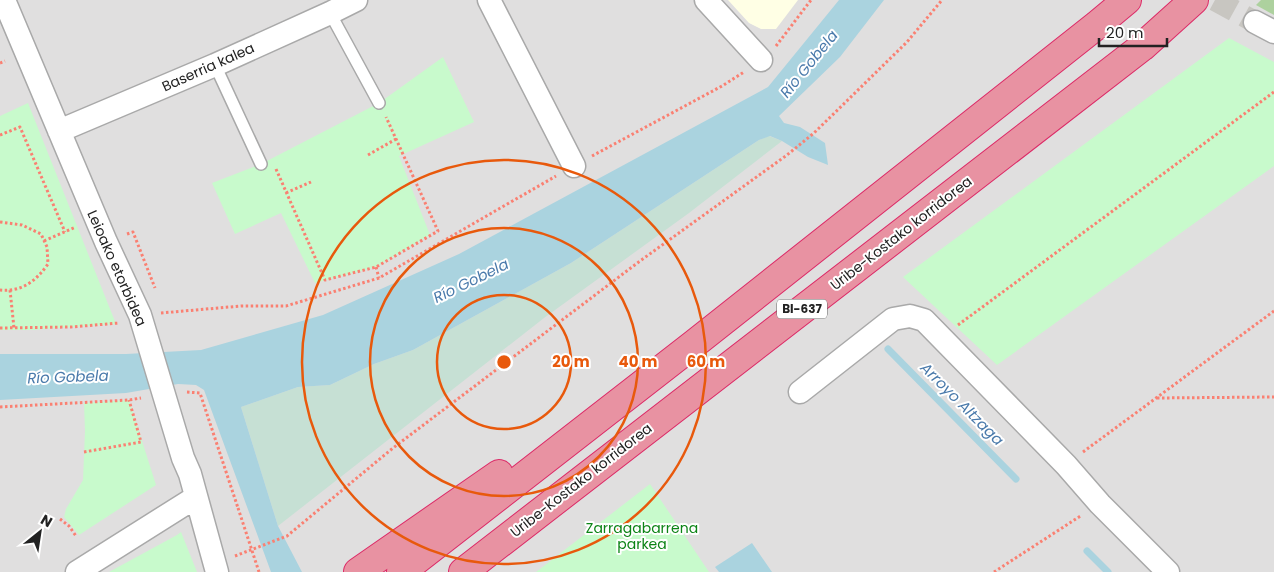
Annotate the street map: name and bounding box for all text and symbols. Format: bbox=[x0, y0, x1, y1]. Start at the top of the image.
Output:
scale bar bbox=[1099, 15, 1166, 47]
text: 20 m bbox=[1106, 22, 1144, 43]
water label: Río Gobela bbox=[775, 25, 842, 102]
street label: Baserria kalea bbox=[159, 38, 257, 96]
street label: Uribe-Kostako korridorea bbox=[826, 171, 976, 295]
street label: Leioako etorbidea bbox=[82, 207, 152, 329]
water label: Río Gobela bbox=[430, 253, 512, 308]
road number: BI-637 bbox=[777, 300, 827, 318]
text: 20 m bbox=[552, 351, 590, 372]
text: 40 m bbox=[618, 351, 658, 372]
text: 60 m bbox=[687, 351, 725, 372]
centre of rings bbox=[495, 353, 513, 371]
water label: Arroyo Altzaga bbox=[915, 357, 1009, 450]
water label: Río Gobela bbox=[27, 365, 109, 388]
street label: Uribe-Kostako korridorea bbox=[506, 418, 656, 542]
north arrow bbox=[15, 507, 65, 557]
text: N bbox=[37, 509, 56, 532]
park label: Zarragabarrena parkea bbox=[586, 518, 698, 554]

